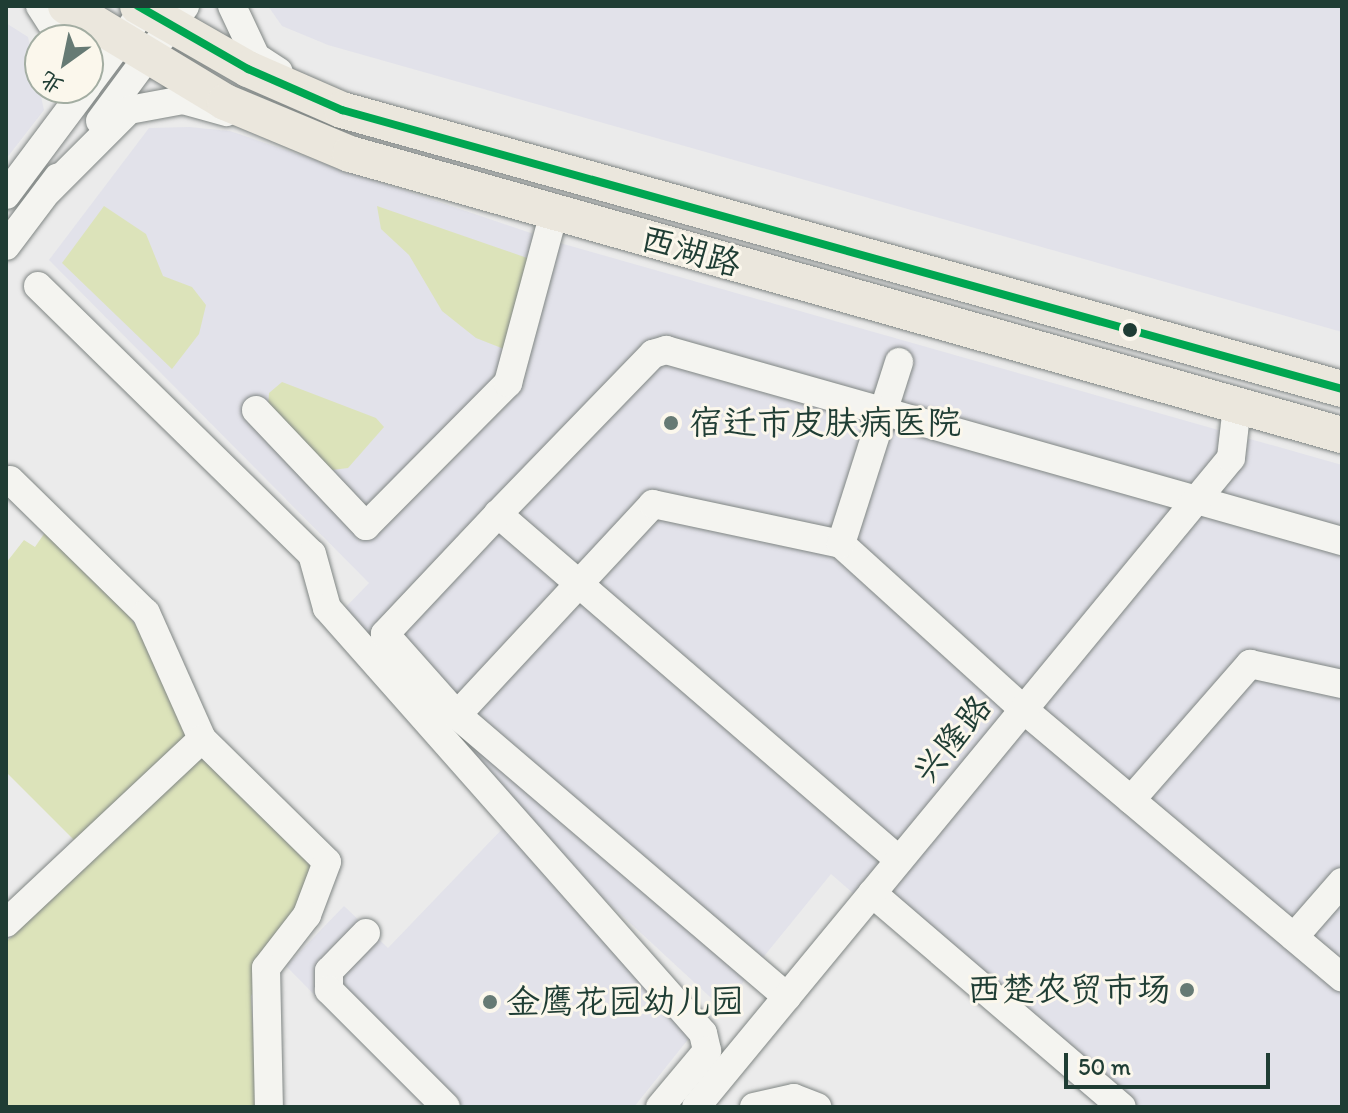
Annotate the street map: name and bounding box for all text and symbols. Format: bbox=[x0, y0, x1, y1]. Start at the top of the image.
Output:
north arrow bbox=[24, 24, 104, 104]
text: 北 bbox=[35, 66, 68, 100]
street label: 西湖路 bbox=[636, 217, 746, 285]
unlabelled marker bbox=[1122, 322, 1138, 338]
place label: 宿迁市皮肤病医院 bbox=[689, 403, 961, 443]
marker: 宿迁市皮肤病医院 bbox=[660, 412, 682, 434]
street label: 兴隆路 bbox=[904, 687, 1000, 791]
place label: 西楚农贸市场 bbox=[967, 970, 1171, 1010]
marker: 西楚农贸市场 bbox=[1178, 981, 1196, 999]
place label: 金鹰花园幼儿园 bbox=[506, 982, 744, 1022]
marker: 金鹰花园幼儿园 bbox=[481, 993, 499, 1011]
scale bar bbox=[1068, 1037, 1274, 1087]
text: 50 m bbox=[1078, 1052, 1131, 1081]

